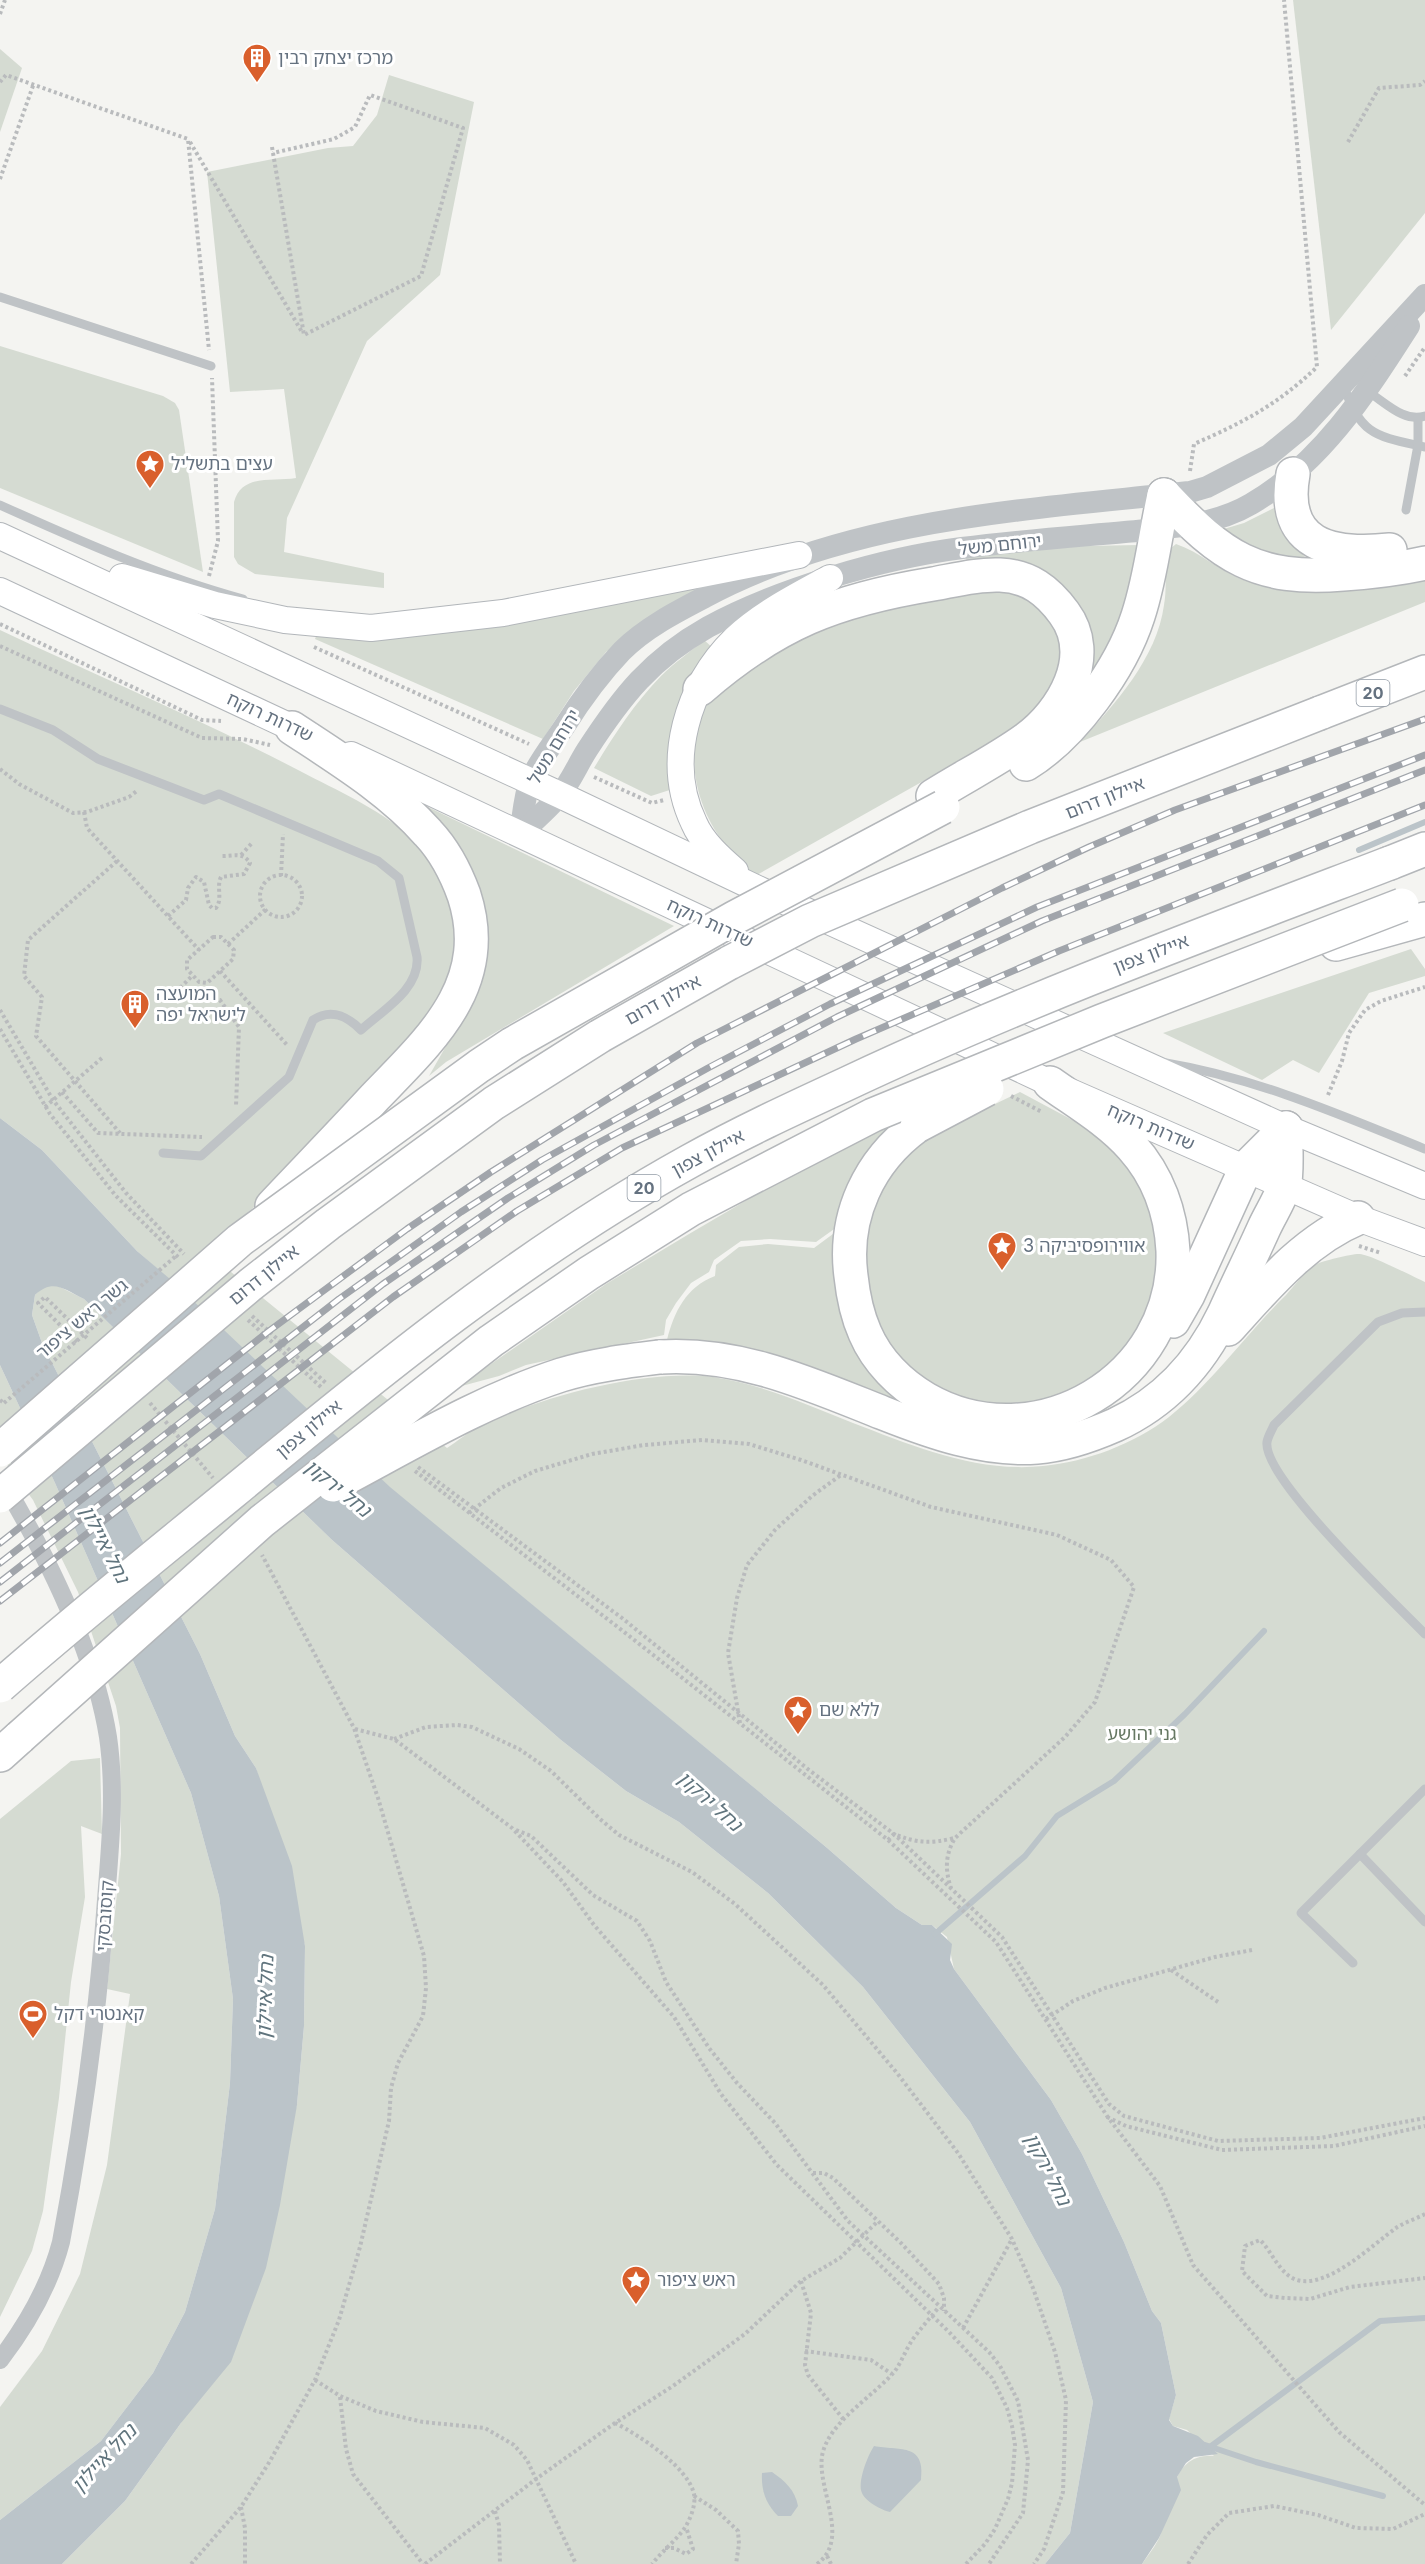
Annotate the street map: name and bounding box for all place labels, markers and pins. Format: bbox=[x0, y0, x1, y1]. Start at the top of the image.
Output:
building icon: מרכז יצחק רבין bbox=[241, 42, 273, 84]
place label: מרכז יצחק רבין bbox=[278, 47, 393, 68]
place icon: עצים בתשליל bbox=[134, 448, 166, 490]
place label: עצים בתשליל bbox=[171, 453, 273, 474]
place label: המועצה לישראל יפה bbox=[156, 983, 246, 1025]
building icon: המועצה לישראל יפה bbox=[119, 988, 151, 1030]
place icon: אווירופסיביקה 3 bbox=[986, 1230, 1018, 1272]
place label: אווירופסיביקה 3 bbox=[1023, 1235, 1145, 1256]
place icon: ללא שם bbox=[782, 1694, 814, 1736]
place label: ללא שם bbox=[819, 1699, 880, 1720]
sports icon: קאנטרי דקל bbox=[17, 1998, 49, 2040]
place label: קאנטרי דקל bbox=[54, 2003, 145, 2024]
place icon: ראש ציפור bbox=[620, 2264, 652, 2306]
place label: ראש ציפור bbox=[657, 2269, 736, 2290]

